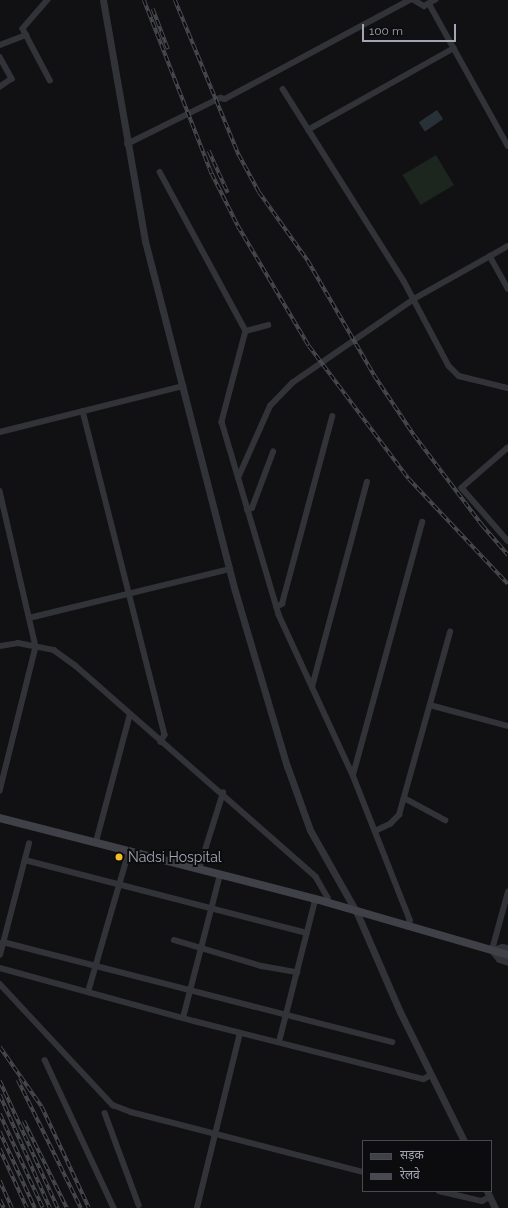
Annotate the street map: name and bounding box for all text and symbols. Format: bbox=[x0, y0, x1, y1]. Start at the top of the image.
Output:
scale bar bbox=[364, 16, 458, 42]
text: 100 m bbox=[369, 24, 403, 38]
place label: Nadsi Hospital bbox=[128, 849, 222, 865]
marker: Nadsi Hospital bbox=[113, 851, 125, 863]
legend bbox=[362, 1140, 492, 1192]
text: सड़क bbox=[400, 1148, 424, 1162]
text: रेलवे bbox=[400, 1168, 420, 1182]

